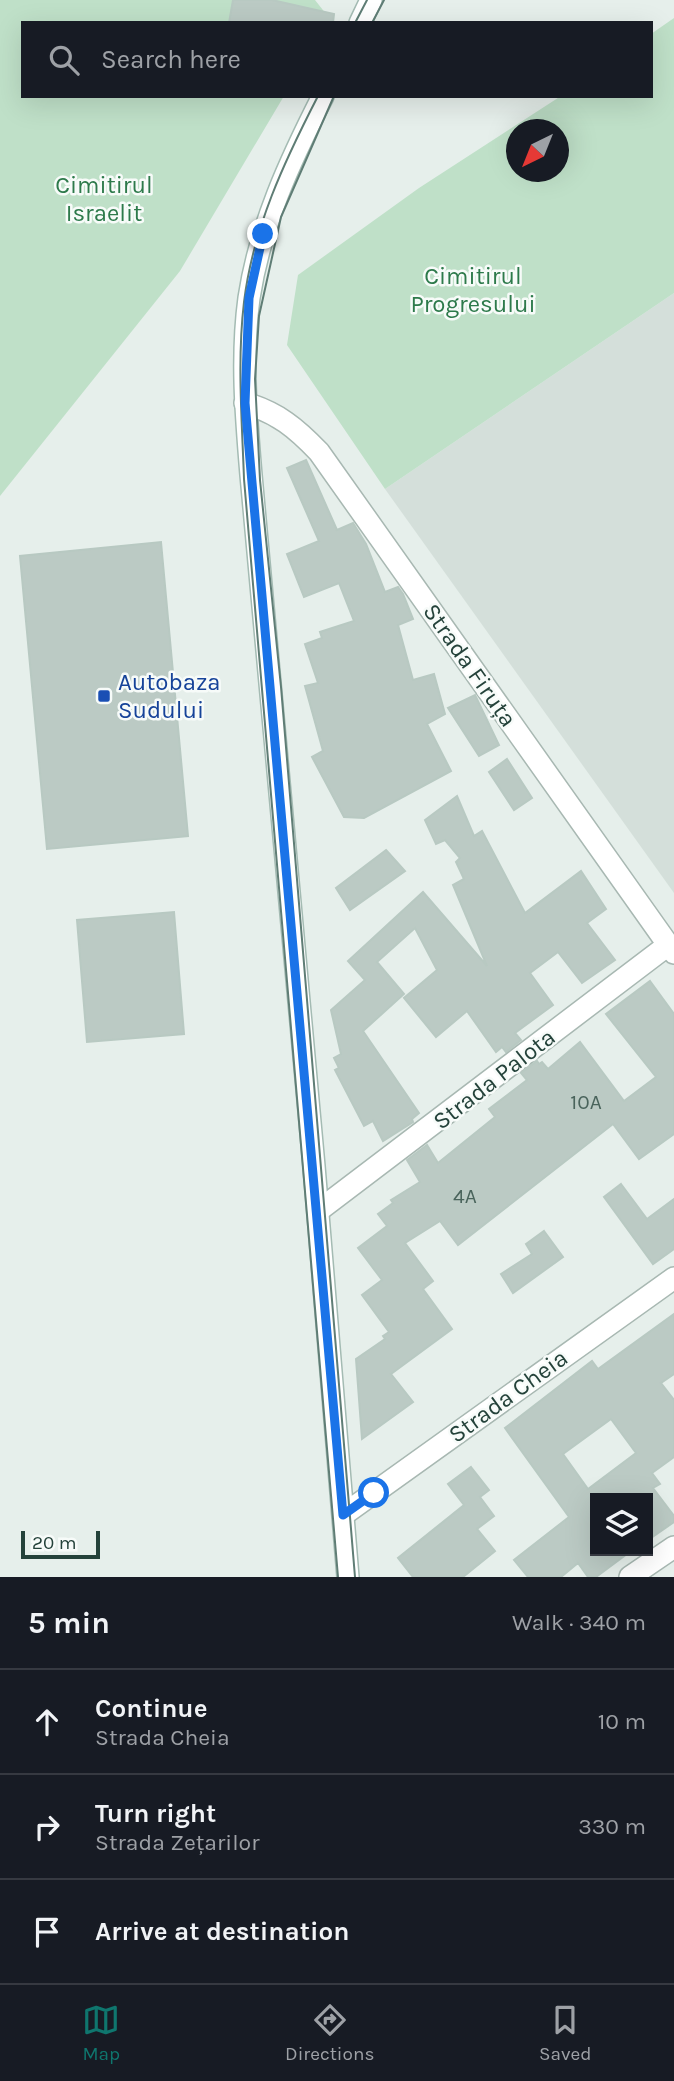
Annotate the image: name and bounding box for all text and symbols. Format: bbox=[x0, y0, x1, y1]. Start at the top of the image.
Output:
search box bbox=[21, 21, 653, 98]
icon: search bbox=[45, 41, 83, 79]
text: Search here bbox=[101, 44, 241, 75]
north arrow bbox=[506, 119, 569, 182]
park label: Cimitirul Israelit bbox=[55, 171, 153, 227]
route end bbox=[247, 218, 278, 249]
park label: Cimitirul Progresului bbox=[410, 262, 536, 318]
street label: Strada Firuța bbox=[417, 598, 523, 732]
place label: Autobaza Sudului bbox=[118, 668, 221, 724]
marker: Autobaza Sudului bbox=[96, 688, 112, 704]
street label: Strada Palota bbox=[427, 1023, 561, 1135]
house number: 10A bbox=[570, 1090, 602, 1114]
house number: 4A bbox=[453, 1184, 477, 1208]
street label: Strada Cheia bbox=[443, 1343, 573, 1449]
route start bbox=[358, 1477, 389, 1508]
map controls bbox=[590, 1493, 653, 1556]
button: layers bbox=[590, 1493, 653, 1556]
scale bar bbox=[21, 1528, 100, 1560]
text: 20 m bbox=[32, 1532, 77, 1554]
text: 5 min bbox=[28, 1605, 110, 1641]
text: Walk · 340 m bbox=[512, 1609, 646, 1636]
text: Continue bbox=[95, 1693, 207, 1724]
icon: ahead bbox=[28, 1703, 66, 1741]
text: 10 m bbox=[598, 1708, 646, 1735]
text: Strada Cheia bbox=[95, 1724, 230, 1751]
text: Turn right bbox=[95, 1798, 216, 1829]
icon: right bbox=[28, 1808, 66, 1846]
text: 330 m bbox=[578, 1813, 646, 1840]
text: Strada Zețarilor bbox=[95, 1829, 260, 1856]
icon: arrive bbox=[28, 1913, 66, 1951]
text: Arrive at destination bbox=[95, 1916, 349, 1947]
tab: Map bbox=[82, 2001, 120, 2065]
tab: Directions bbox=[285, 2001, 374, 2065]
tab: Saved bbox=[539, 2001, 592, 2065]

